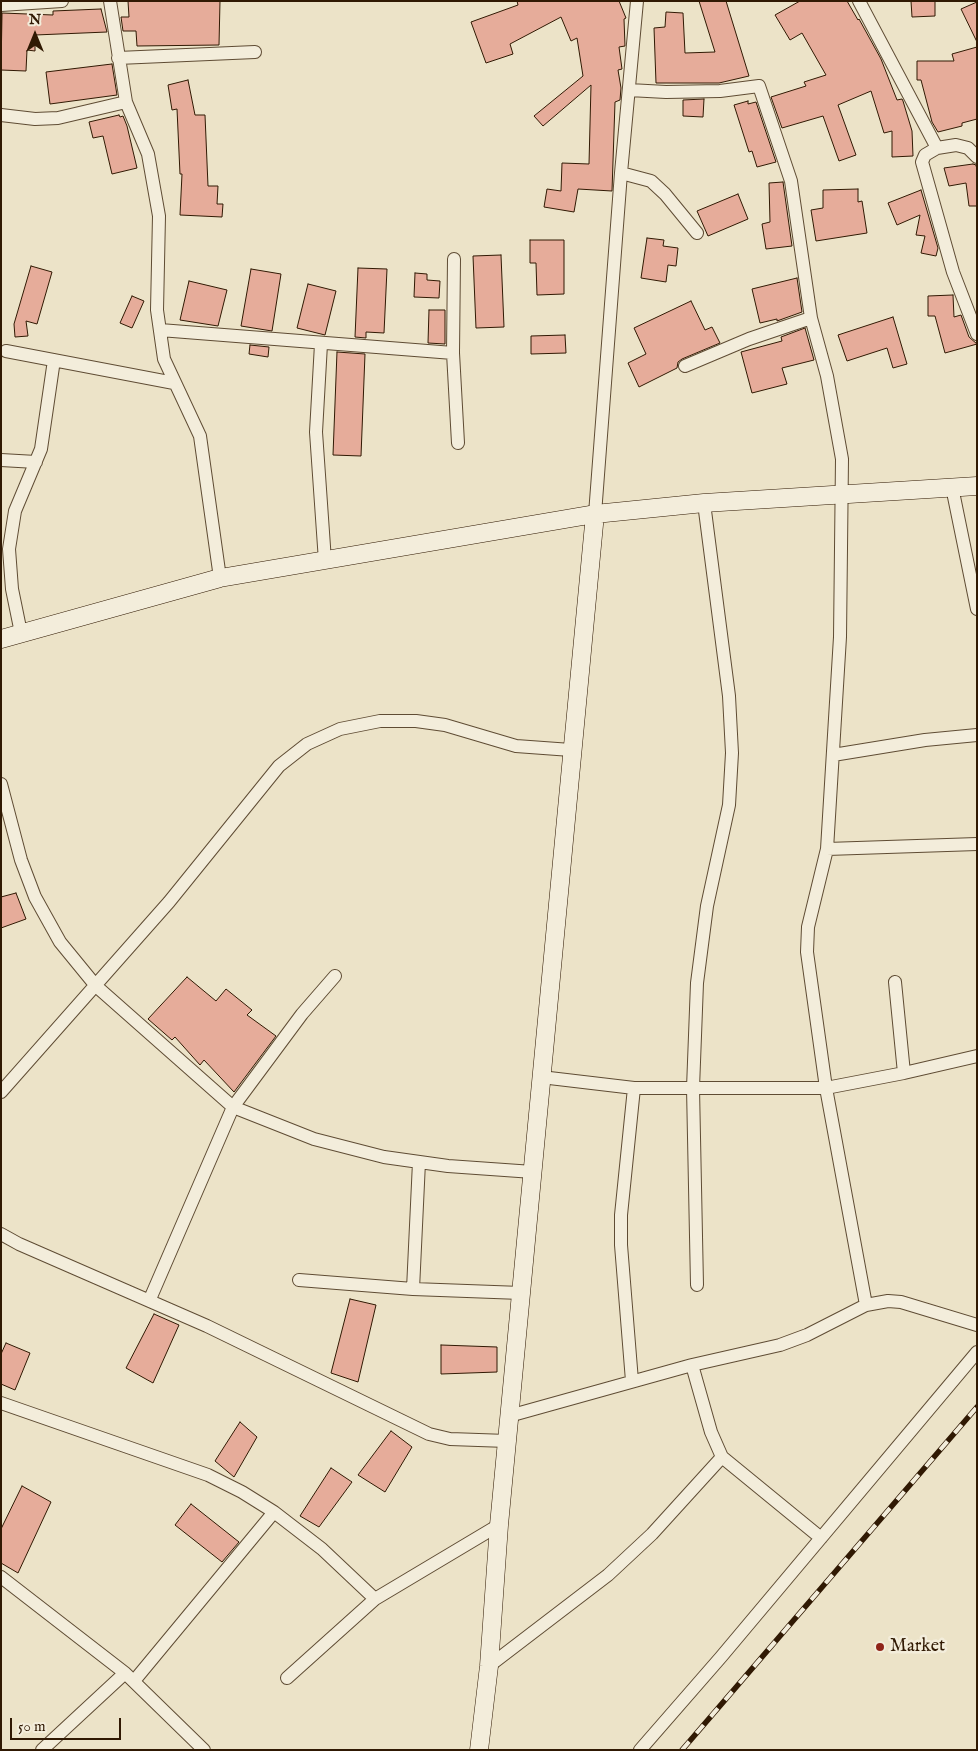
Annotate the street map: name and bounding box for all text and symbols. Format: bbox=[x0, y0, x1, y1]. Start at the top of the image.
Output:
north arrow bbox=[10, 10, 60, 60]
text: N bbox=[29, 11, 41, 29]
place label: Market bbox=[890, 1636, 945, 1658]
marker: Market bbox=[874, 1641, 886, 1653]
scale bar bbox=[12, 1708, 124, 1740]
text: 50 m bbox=[18, 1717, 46, 1736]

